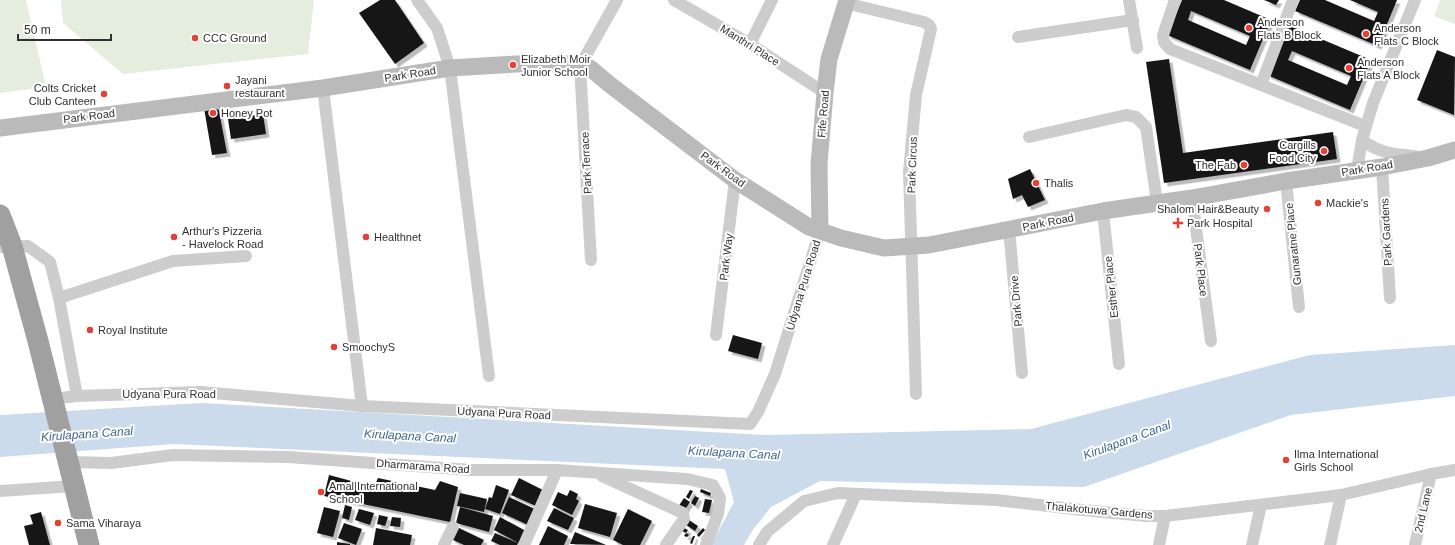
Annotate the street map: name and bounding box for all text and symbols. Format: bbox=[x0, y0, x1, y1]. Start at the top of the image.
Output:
scale bar bbox=[18, 16, 111, 42]
place label: Anderson Flats B Block bbox=[1257, 16, 1322, 41]
street label: Manthri Place bbox=[718, 22, 782, 68]
place label: Anderson Flats C Block bbox=[1374, 22, 1439, 47]
text: 50 m bbox=[24, 23, 51, 37]
marker: Anderson Flats B Block bbox=[1244, 23, 1254, 33]
marker: Anderson Flats C Block bbox=[1361, 29, 1371, 39]
place label: CCC Ground bbox=[203, 32, 267, 44]
marker: CCC Ground bbox=[190, 33, 200, 43]
place label: Elizabeth Moir Junior School bbox=[521, 53, 591, 78]
place label: Anderson Flats A Block bbox=[1357, 56, 1420, 81]
marker: Elizabeth Moir Junior School bbox=[508, 60, 518, 70]
marker: Anderson Flats A Block bbox=[1344, 63, 1354, 73]
street label: Park Road bbox=[383, 64, 437, 84]
place label: Jayani restaurant bbox=[235, 74, 285, 99]
marker: Jayani restaurant bbox=[222, 81, 232, 91]
place label: Colts Cricket Club Canteen bbox=[29, 82, 96, 107]
marker: Colts Cricket Club Canteen bbox=[99, 89, 109, 99]
street label: Fife Road bbox=[815, 90, 831, 138]
street label: Park Road bbox=[62, 107, 116, 125]
place label: Honey Pot bbox=[221, 107, 272, 119]
marker: Honey Pot bbox=[208, 108, 218, 118]
street label: Park Terrace bbox=[578, 132, 594, 194]
street label: Park Circus bbox=[905, 136, 919, 194]
place label: Cargills Food City bbox=[1269, 139, 1316, 164]
marker: Cargills Food City bbox=[1319, 146, 1329, 156]
street label: Park Road bbox=[698, 149, 748, 189]
street label: Park Road bbox=[1340, 158, 1394, 178]
place label: The Fab bbox=[1195, 159, 1236, 171]
marker: The Fab bbox=[1239, 160, 1249, 170]
place label: Thalis bbox=[1044, 177, 1074, 189]
marker: Thalis bbox=[1031, 178, 1041, 188]
place label: Mackie's bbox=[1326, 197, 1369, 209]
street label: Park Gardens bbox=[1378, 197, 1394, 266]
marker: Mackie's bbox=[1313, 198, 1323, 208]
street label: Gunaratne Place bbox=[1283, 202, 1303, 286]
place label: Shalom Hair&Beauty bbox=[1157, 203, 1259, 215]
marker: Shalom Hair&Beauty bbox=[1262, 204, 1272, 214]
street label: Park Road bbox=[1021, 211, 1075, 233]
marker: Park Hospital bbox=[1172, 217, 1184, 229]
place label: Park Hospital bbox=[1187, 217, 1252, 229]
place label: Arthur's Pizzeria - Havelock Road bbox=[182, 225, 263, 250]
place label: Healthnet bbox=[374, 231, 421, 243]
marker: Arthur's Pizzeria - Havelock Road bbox=[169, 232, 179, 242]
marker: Healthnet bbox=[361, 232, 371, 242]
street label: Park Way bbox=[717, 232, 735, 281]
street label: Udyana Pura Road bbox=[784, 239, 822, 331]
street label: Park Place bbox=[1192, 243, 1210, 297]
street label: Esther Place bbox=[1102, 255, 1120, 319]
street label: Park Drive bbox=[1008, 275, 1024, 327]
place label: Royal Institute bbox=[98, 324, 168, 336]
marker: Royal Institute bbox=[85, 325, 95, 335]
place label: SmoochyS bbox=[342, 341, 395, 353]
marker: SmoochyS bbox=[329, 342, 339, 352]
street label: Udyana Pura Road bbox=[122, 388, 216, 400]
street label: Udyana Pura Road bbox=[457, 405, 551, 421]
water label: Kirulapana Canal bbox=[1081, 418, 1173, 462]
water label: Kirulapana Canal bbox=[41, 424, 134, 444]
water label: Kirulapana Canal bbox=[364, 427, 457, 445]
water label: Kirulapana Canal bbox=[688, 444, 781, 462]
place label: Ilma International Girls School bbox=[1294, 448, 1378, 473]
marker: Ilma International Girls School bbox=[1281, 455, 1291, 465]
street label: Dharmarama Road bbox=[376, 457, 470, 475]
place label: Amal International School bbox=[329, 480, 418, 505]
street label: 2nd Lane bbox=[1412, 486, 1434, 534]
marker: Amal International School bbox=[316, 487, 326, 497]
street label: Thalakotuwa Gardens bbox=[1045, 499, 1154, 521]
place label: Sama Viharaya bbox=[66, 517, 142, 529]
marker: Sama Viharaya bbox=[53, 518, 63, 528]

